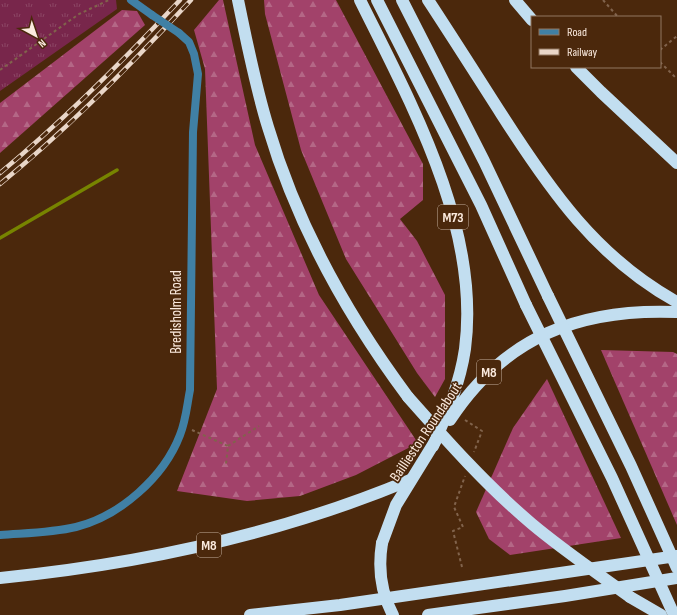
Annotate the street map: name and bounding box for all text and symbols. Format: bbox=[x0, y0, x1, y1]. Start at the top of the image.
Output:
north arrow bbox=[16, 16, 56, 56]
legend bbox=[531, 16, 661, 68]
text: Road bbox=[567, 25, 587, 40]
text: N bbox=[36, 36, 49, 50]
text: Railway bbox=[567, 45, 598, 60]
road number: M73 bbox=[438, 205, 468, 229]
street label: Bredisholm Road bbox=[167, 270, 186, 354]
road number: M8 bbox=[477, 360, 501, 384]
street label: Baillieston Roundabout bbox=[386, 378, 467, 485]
road number: M8 bbox=[197, 533, 221, 557]

